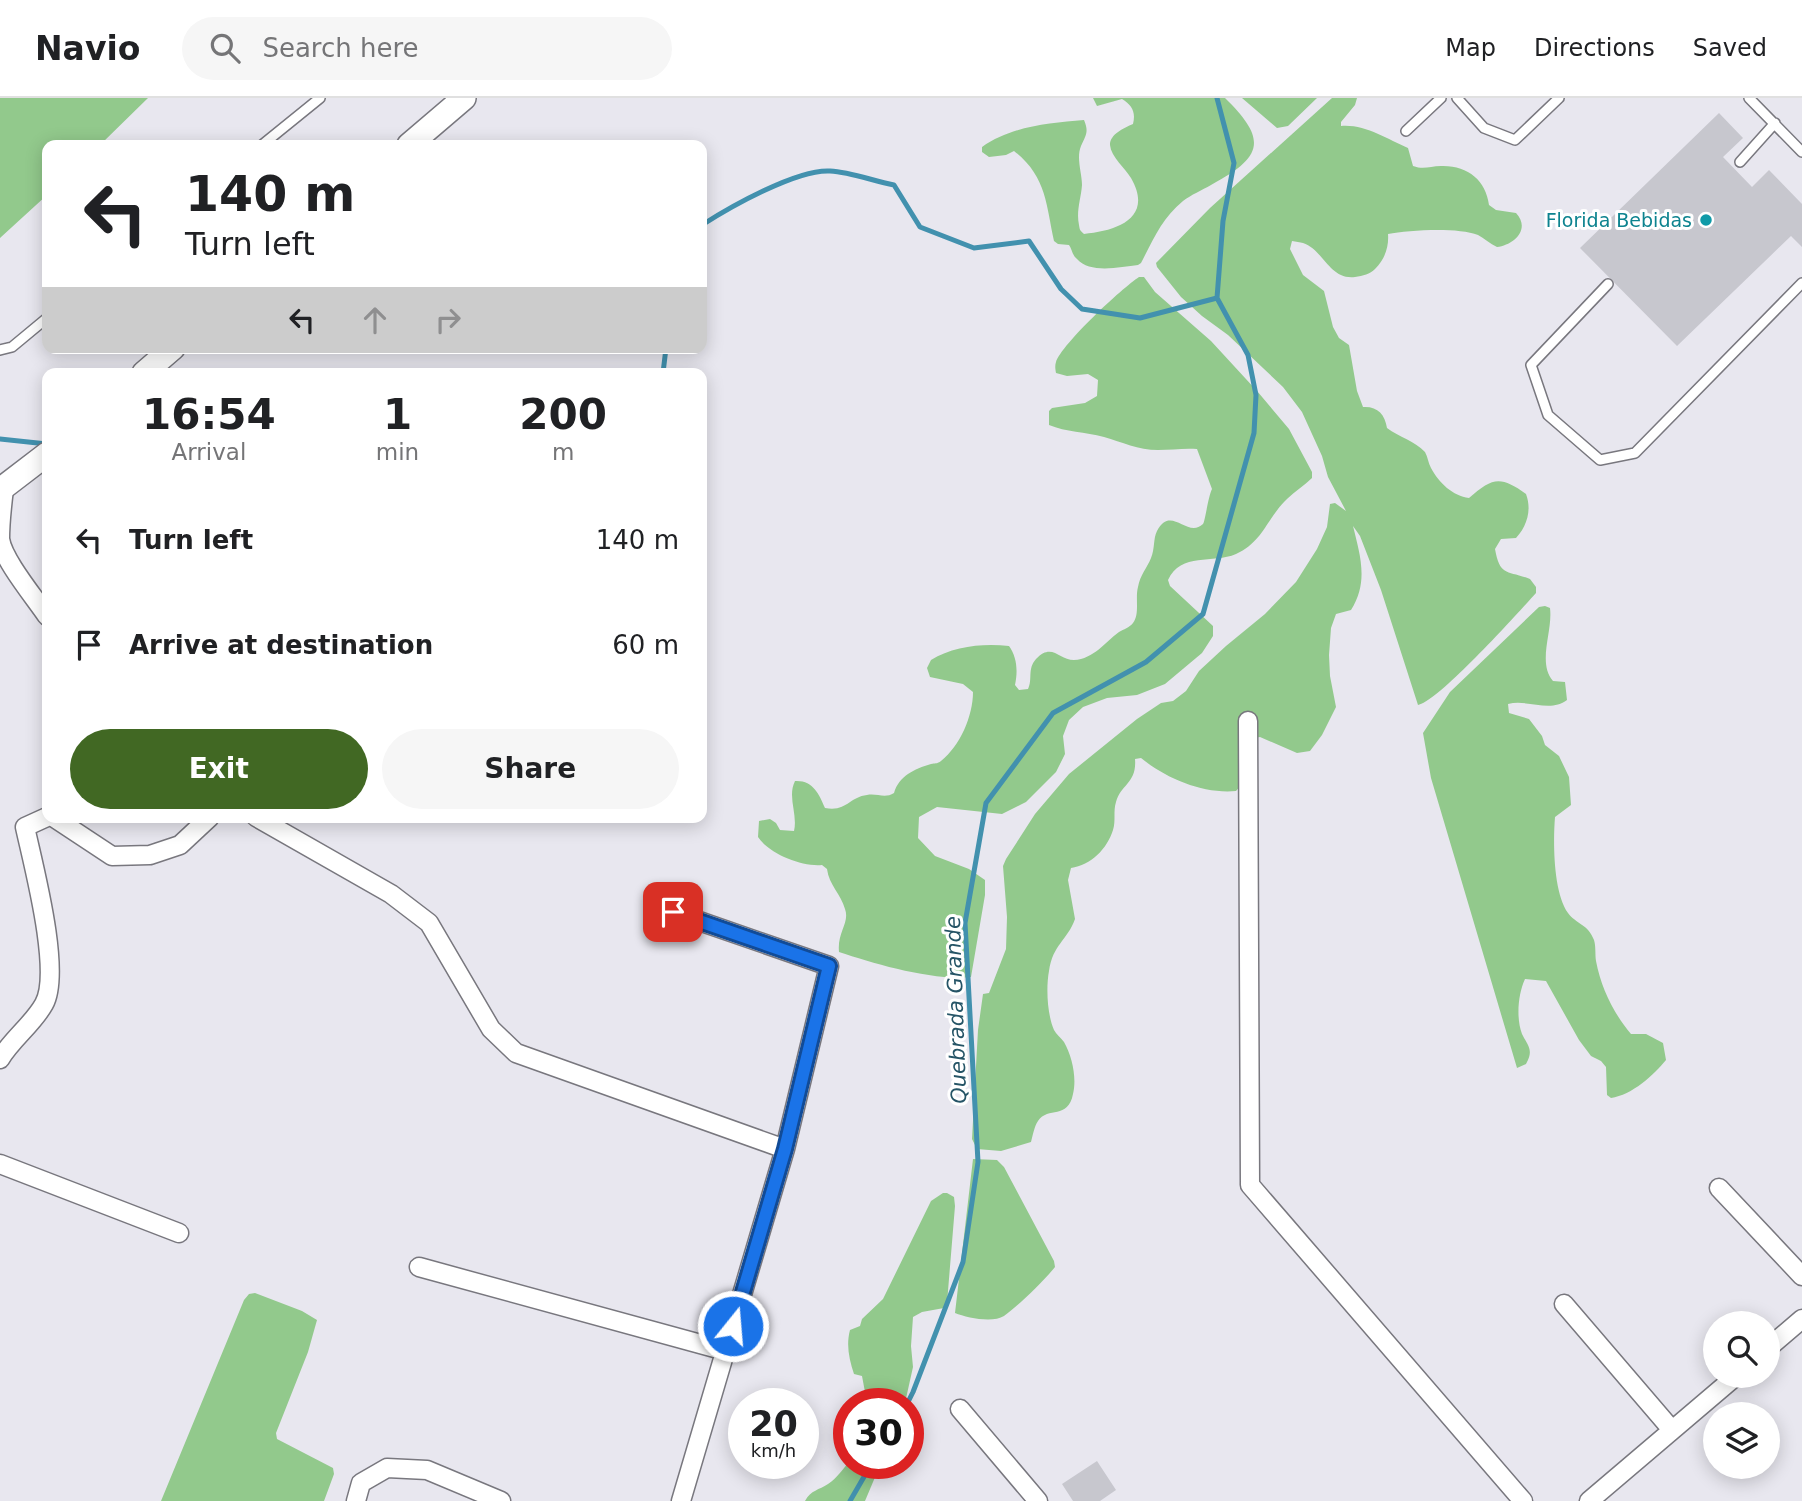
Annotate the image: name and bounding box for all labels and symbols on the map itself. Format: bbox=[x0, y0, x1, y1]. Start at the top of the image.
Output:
place label: Florida Bebidas bbox=[1546, 209, 1692, 231]
marker: Florida Bebidas bbox=[1698, 212, 1714, 228]
pin bbox=[643, 882, 703, 942]
water label: Quebrada Grande bbox=[941, 916, 971, 1104]
position arrow bbox=[696, 1289, 770, 1363]
speed limit sign: 30 bbox=[833, 1388, 924, 1479]

